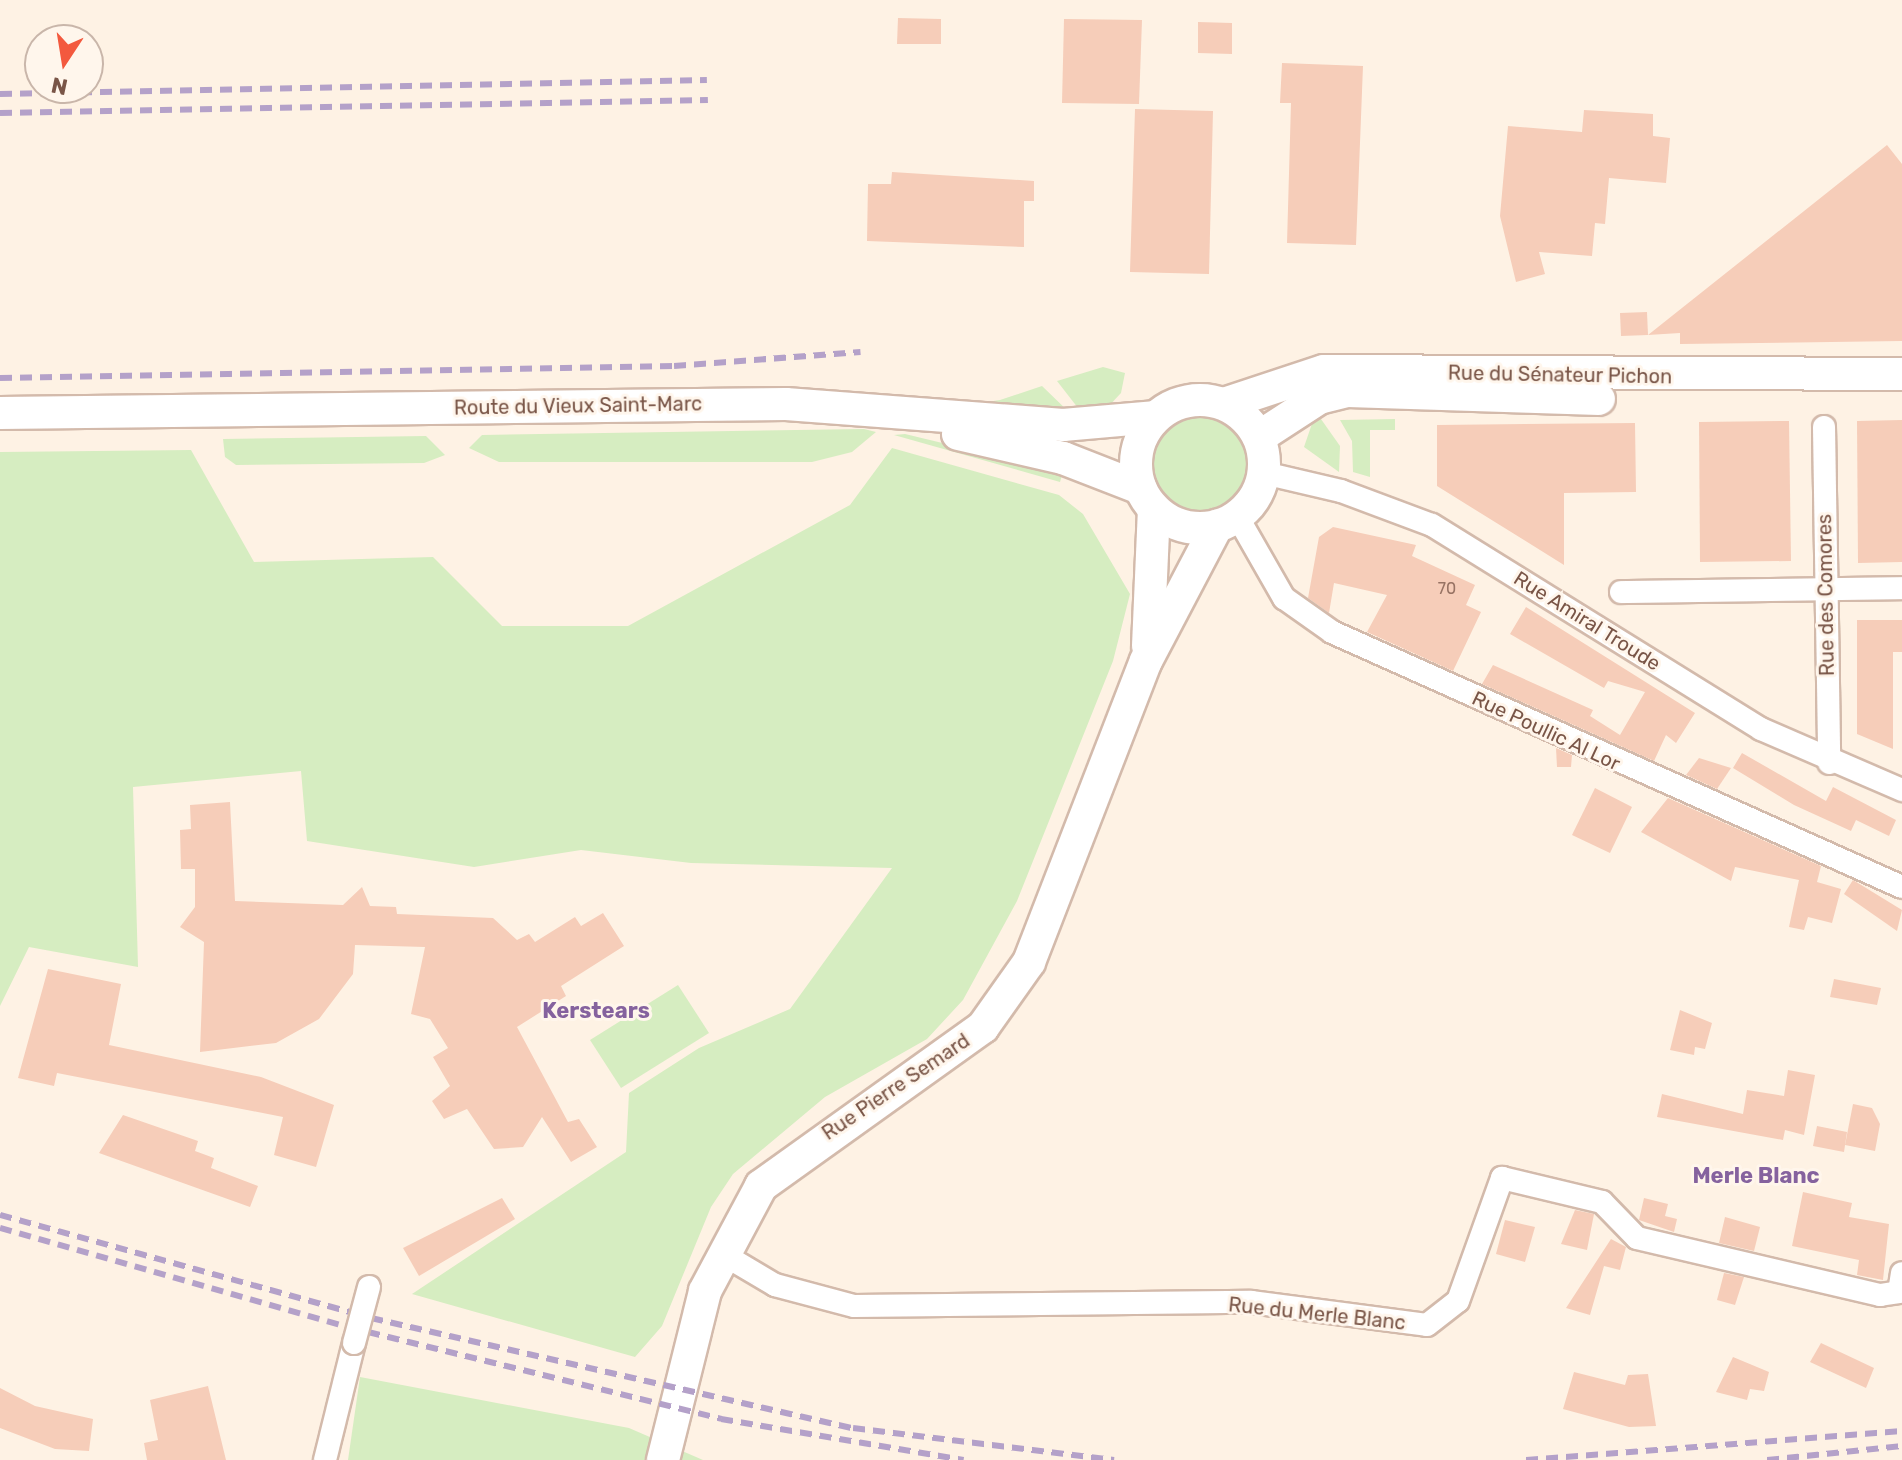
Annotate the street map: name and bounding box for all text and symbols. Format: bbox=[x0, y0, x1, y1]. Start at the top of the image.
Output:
north arrow bbox=[24, 24, 104, 104]
text: N bbox=[49, 71, 70, 101]
street label: Rue du Sénateur Pichon bbox=[1447, 361, 1673, 389]
street label: Route du Vieux Saint-Marc bbox=[453, 392, 703, 420]
street label: Rue des Comores bbox=[1813, 514, 1839, 676]
street label: Rue Amiral Troude bbox=[1509, 566, 1665, 676]
house number: 70 bbox=[1438, 579, 1456, 599]
street label: Rue Poullic Al Lor bbox=[1468, 686, 1624, 776]
district label: Kerstears bbox=[542, 998, 650, 1024]
street label: Rue Pierre Semard bbox=[818, 1029, 974, 1145]
district label: Merle Blanc bbox=[1692, 1163, 1820, 1189]
street label: Rue du Merle Blanc bbox=[1227, 1293, 1407, 1335]

